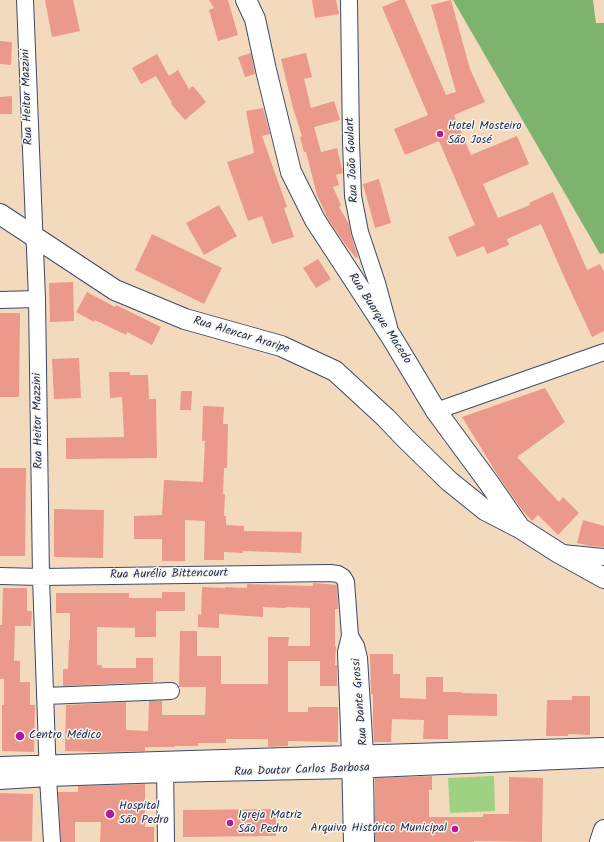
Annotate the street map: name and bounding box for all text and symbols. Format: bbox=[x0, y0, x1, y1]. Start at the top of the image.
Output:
street label: Rua Heitor Mazzini bbox=[19, 49, 37, 145]
street label: Rua João Goulart bbox=[344, 117, 362, 203]
place label: Hotel Mosteiro São José bbox=[448, 120, 522, 148]
marker: Hotel Mosteiro São José bbox=[435, 129, 445, 139]
street label: Rua Buarque Macedo bbox=[344, 271, 414, 367]
street label: Rua Alencar Araripe bbox=[191, 315, 291, 357]
street label: Rua Heitor Mazzini bbox=[31, 373, 47, 469]
street label: Rua Aurélio Bittencourt bbox=[110, 567, 228, 583]
street label: Rua Dante Grossi bbox=[350, 658, 372, 746]
place label: Centro Médico bbox=[29, 729, 101, 743]
marker: Centro Médico bbox=[14, 730, 26, 742]
street label: Rua Doutor Carlos Barbosa bbox=[234, 761, 370, 781]
place label: Hospital São Pedro bbox=[119, 800, 169, 828]
marker: Hospital São Pedro bbox=[104, 808, 116, 820]
place label: Igreja Matriz São Pedro bbox=[238, 809, 302, 837]
marker: Igreja Matriz São Pedro bbox=[225, 818, 235, 828]
place label: Arquivo Histórico Municipal bbox=[311, 822, 447, 836]
marker: Arquivo Histórico Municipal bbox=[450, 824, 460, 834]

